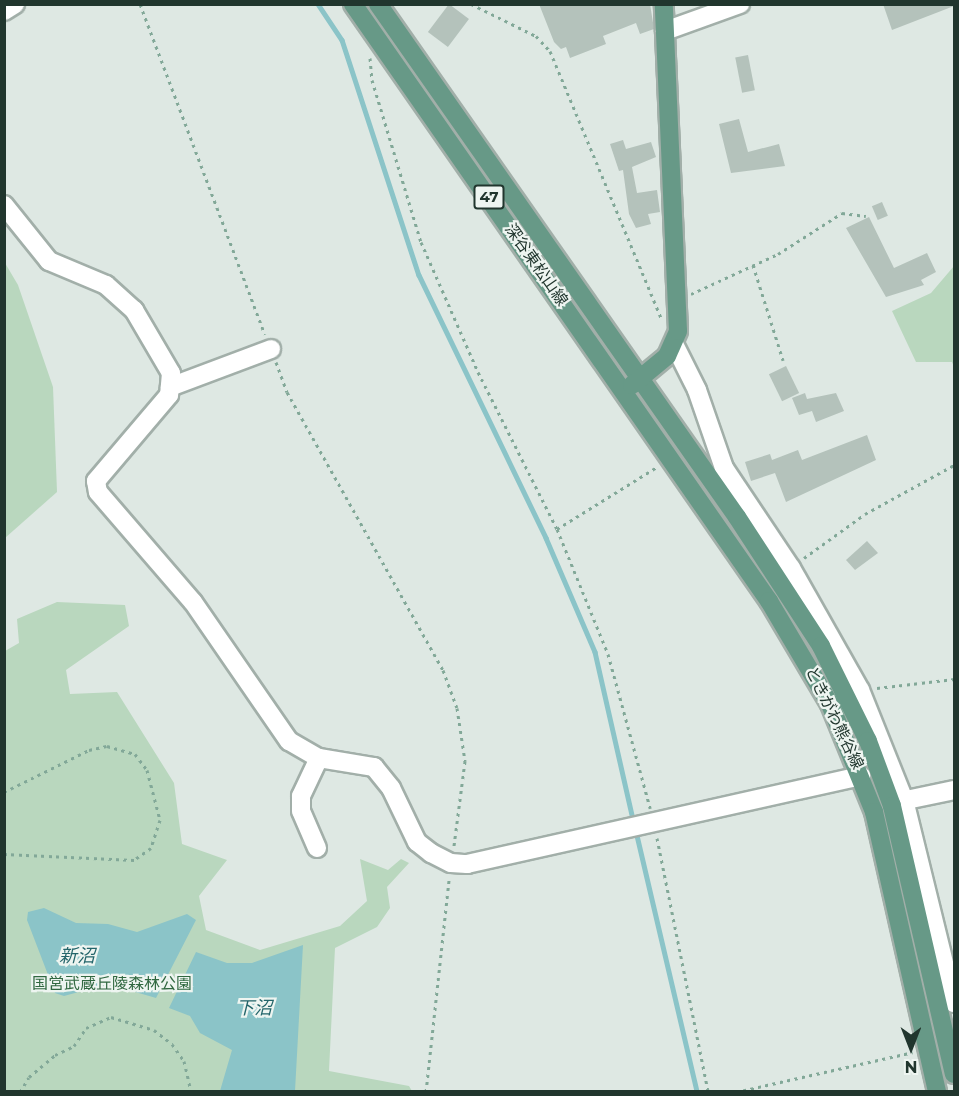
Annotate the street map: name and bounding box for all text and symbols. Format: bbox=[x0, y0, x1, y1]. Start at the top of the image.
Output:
road number: 47 bbox=[472, 185, 506, 209]
street label: 深谷東松山線 bbox=[501, 220, 571, 310]
street label: ときがわ熊谷線 bbox=[801, 663, 867, 773]
water label: 新沼 bbox=[59, 945, 95, 967]
park label: 国営武蔵丘陵森林公園 bbox=[32, 974, 192, 994]
water label: 下沼 bbox=[236, 997, 272, 1019]
north arrow bbox=[881, 1018, 941, 1078]
text: N bbox=[905, 1057, 917, 1076]

